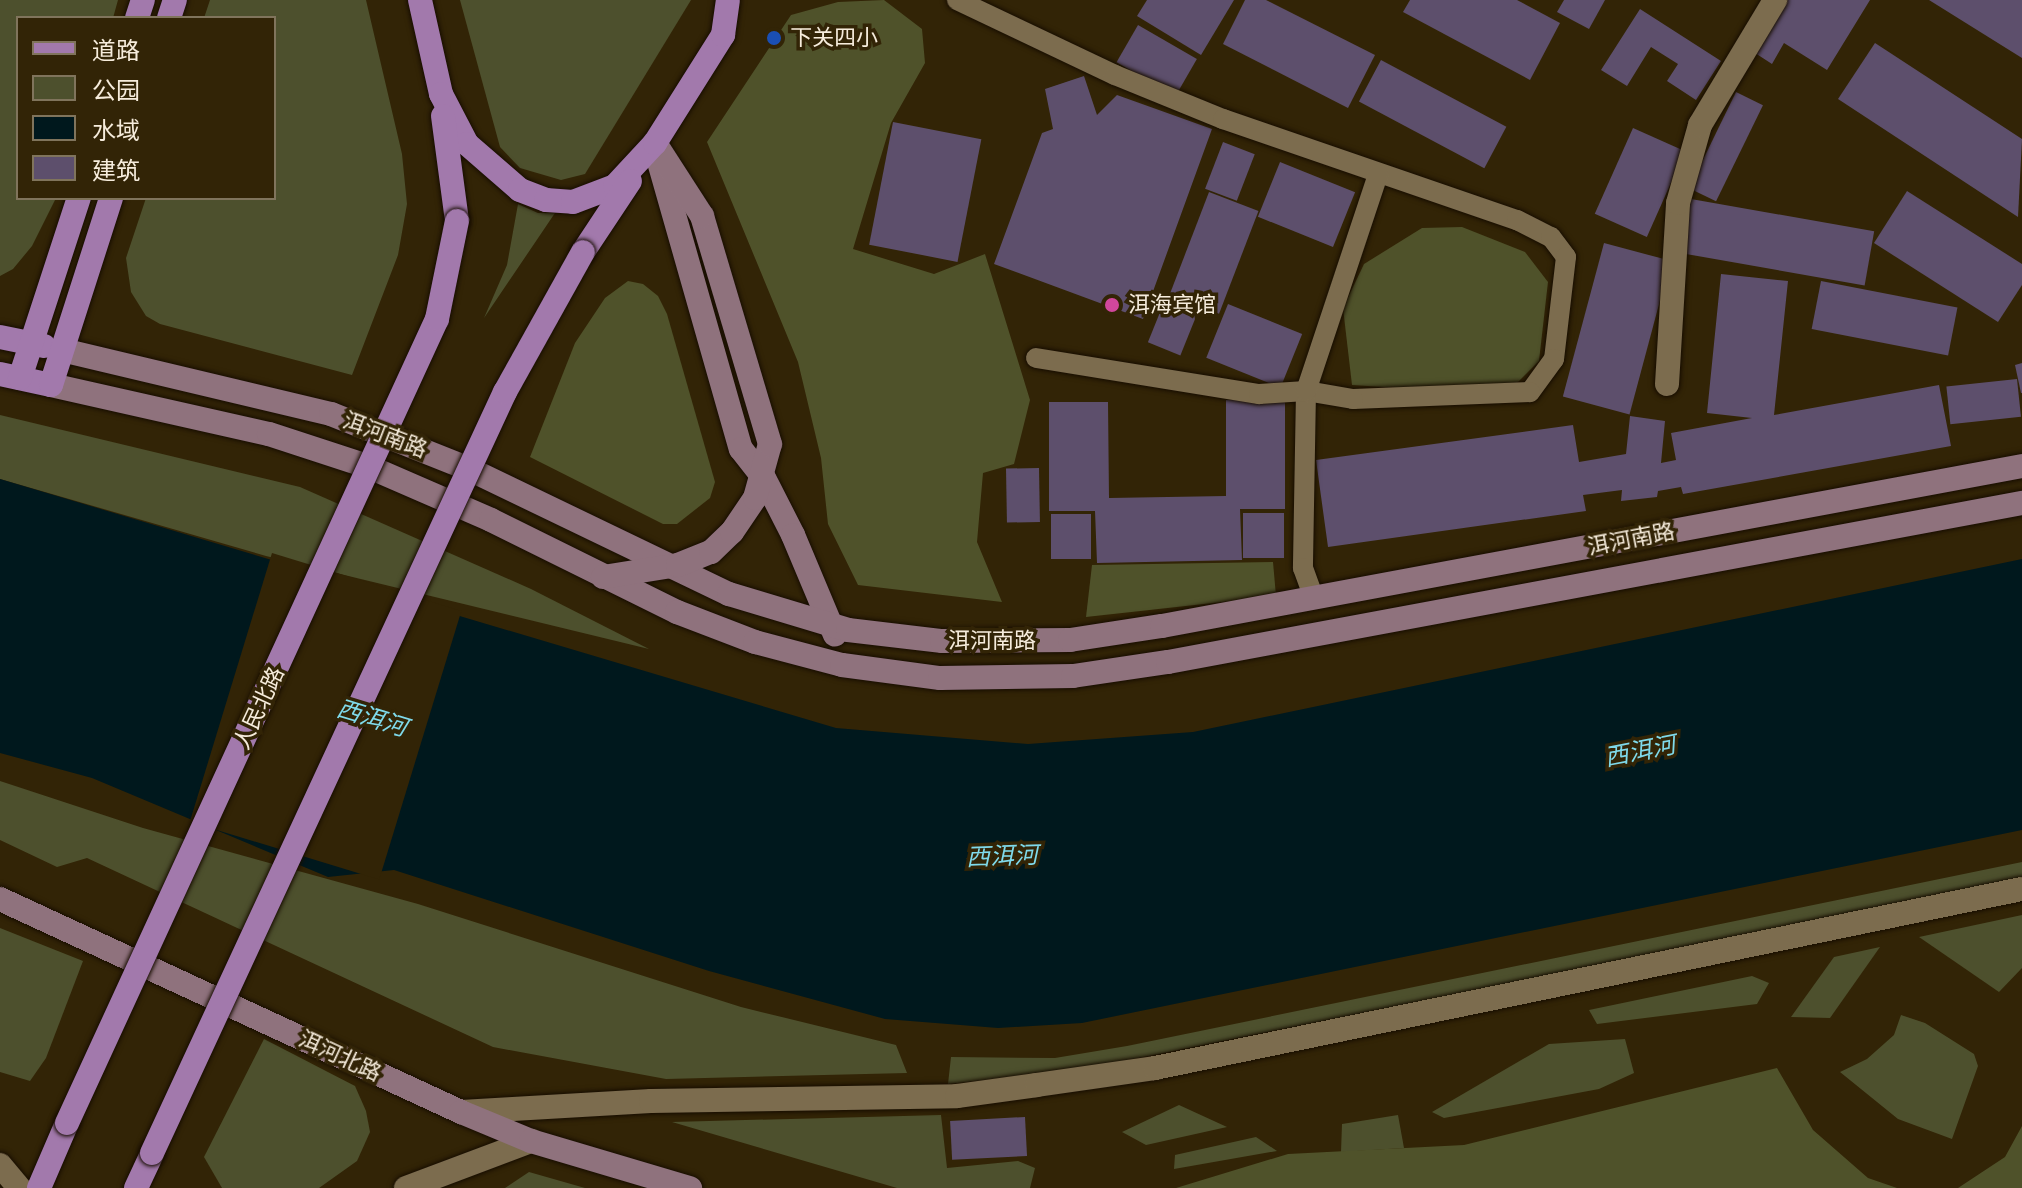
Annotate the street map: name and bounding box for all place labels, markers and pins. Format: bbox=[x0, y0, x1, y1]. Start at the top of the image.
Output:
place label: 下关四小 bbox=[790, 25, 878, 51]
marker: 下关四小 bbox=[765, 29, 783, 47]
place label: 洱海宾馆 bbox=[1128, 292, 1216, 318]
marker: 洱海宾馆 bbox=[1103, 296, 1121, 314]

